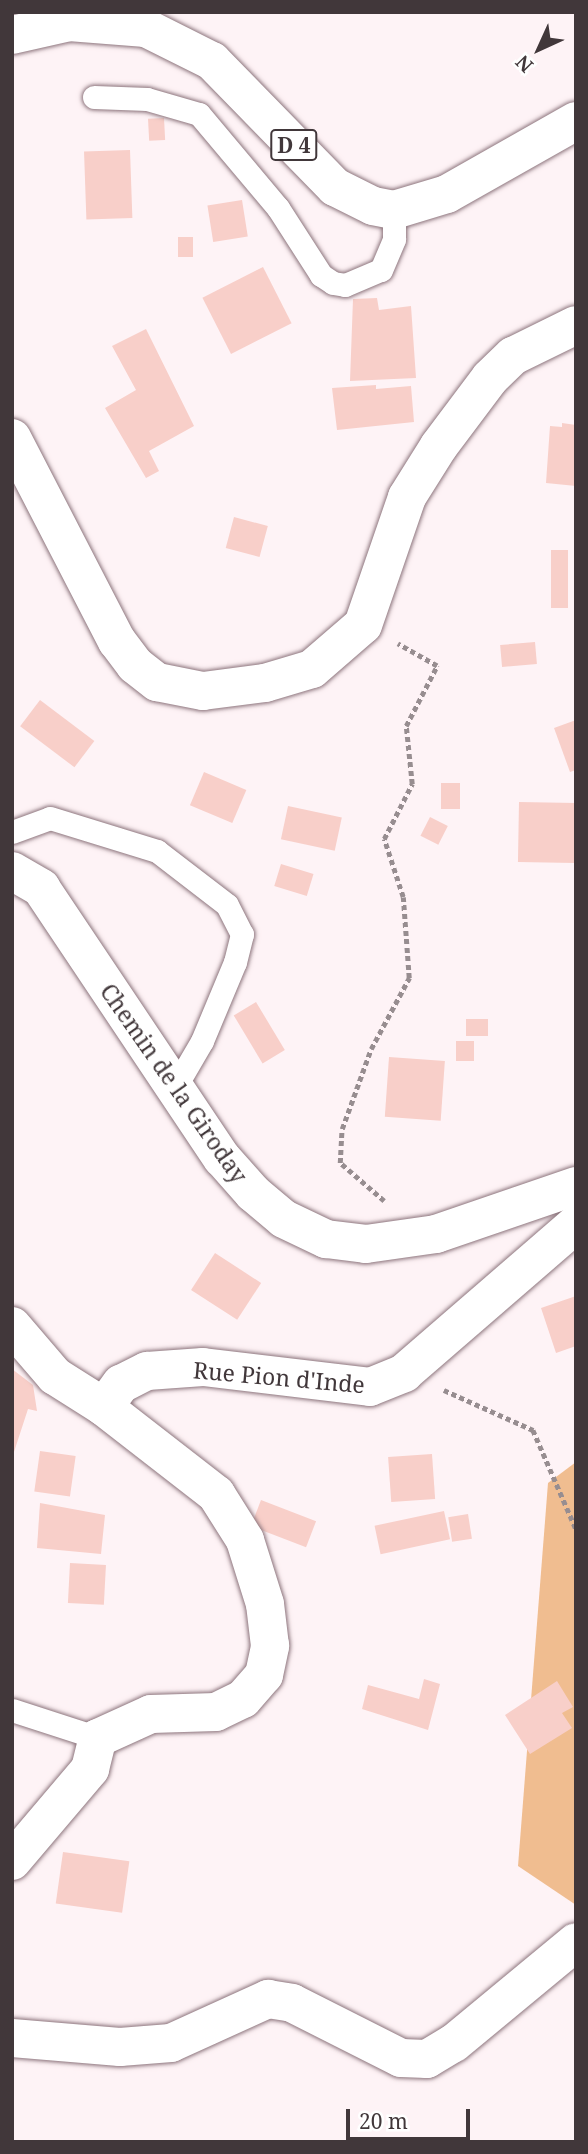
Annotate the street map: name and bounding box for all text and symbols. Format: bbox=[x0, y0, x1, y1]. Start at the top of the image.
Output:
north arrow bbox=[504, 14, 574, 84]
text: N bbox=[510, 49, 539, 78]
road number: D 4 bbox=[270, 128, 318, 162]
street label: Chemin de la Giroday bbox=[95, 978, 253, 1188]
street label: Rue Pion d'Inde bbox=[192, 1356, 366, 1398]
scale bar bbox=[350, 2094, 474, 2138]
text: 20 m bbox=[359, 2107, 408, 2135]

